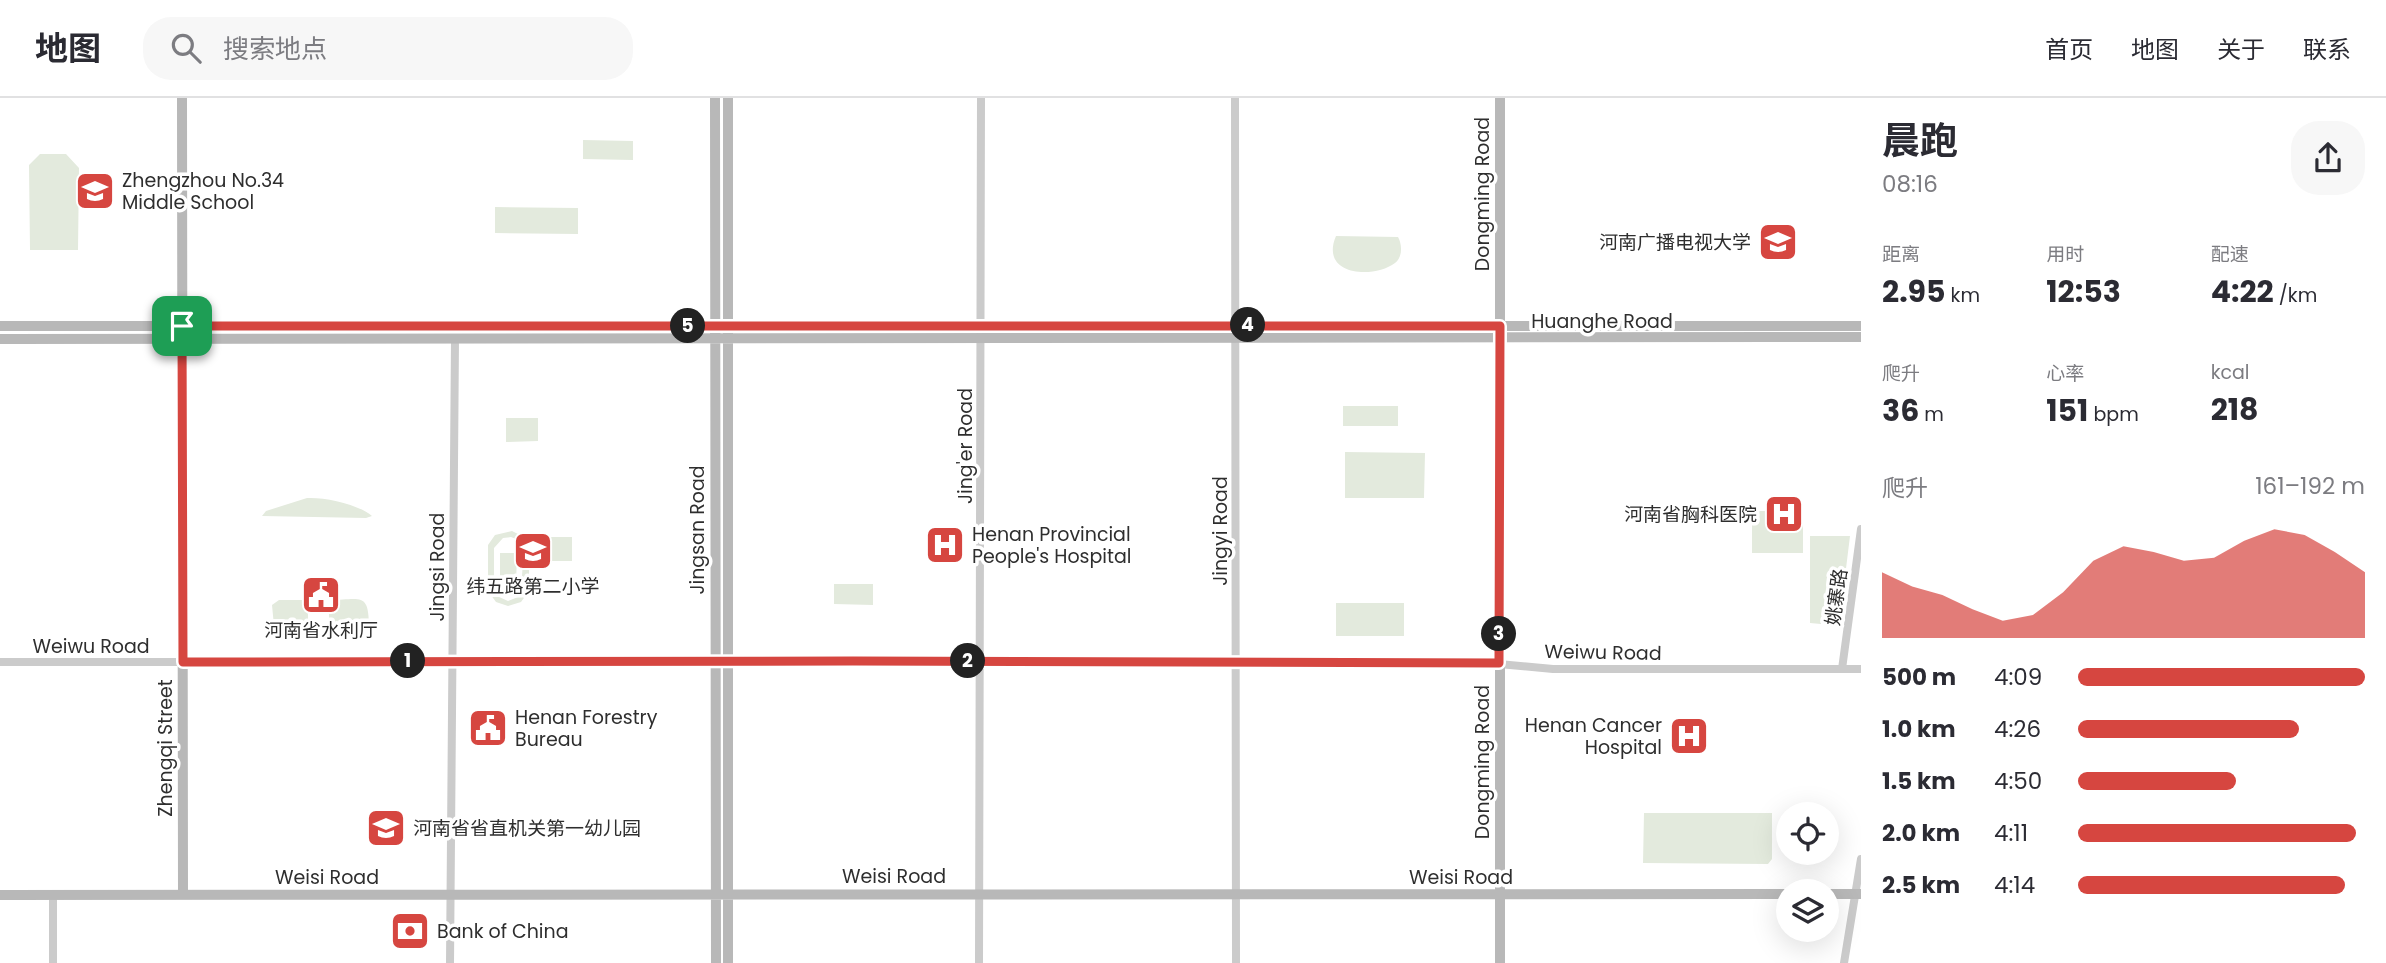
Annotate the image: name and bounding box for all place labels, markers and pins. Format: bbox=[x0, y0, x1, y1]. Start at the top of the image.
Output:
place label: Zhengzhou No.34 Middle School bbox=[122, 167, 284, 216]
school or university icon: Zhengzhou No.34 Middle School bbox=[74, 170, 116, 212]
school or university icon: 河南广播电视大学 bbox=[1757, 221, 1799, 263]
place label: 河南广播电视大学 bbox=[1599, 229, 1751, 256]
pin bbox=[152, 296, 212, 356]
pin: 5 bbox=[670, 308, 706, 344]
pin: 4 bbox=[1230, 308, 1266, 342]
hospital icon: 河南省胸科医院 bbox=[1763, 493, 1805, 535]
place label: 河南省胸科医院 bbox=[1624, 501, 1757, 528]
place label: Henan Provincial People's Hospital bbox=[972, 521, 1131, 570]
hospital icon: Henan Provincial People's Hospital bbox=[924, 524, 966, 566]
school or university icon: 纬五路第二小学 bbox=[512, 530, 554, 572]
place label: 纬五路第二小学 bbox=[466, 573, 600, 600]
public building icon: 河南省水利厅 bbox=[300, 574, 342, 616]
pin: 3 bbox=[1482, 616, 1516, 652]
place label: 河南省水利厅 bbox=[264, 617, 378, 644]
pin: 1 bbox=[390, 644, 426, 678]
pin: 2 bbox=[950, 644, 986, 678]
place label: Henan Forestry Bureau bbox=[515, 704, 658, 753]
public building icon: Henan Forestry Bureau bbox=[467, 707, 509, 749]
place label: Henan Cancer Hospital bbox=[1525, 712, 1662, 761]
hospital icon: Henan Cancer Hospital bbox=[1668, 715, 1710, 757]
school or university icon: 河南省省直机关第一幼儿园 bbox=[365, 807, 407, 849]
place label: 河南省省直机关第一幼儿园 bbox=[413, 815, 641, 842]
bank icon: Bank of China bbox=[389, 910, 431, 952]
place label: Bank of China bbox=[437, 918, 569, 945]

